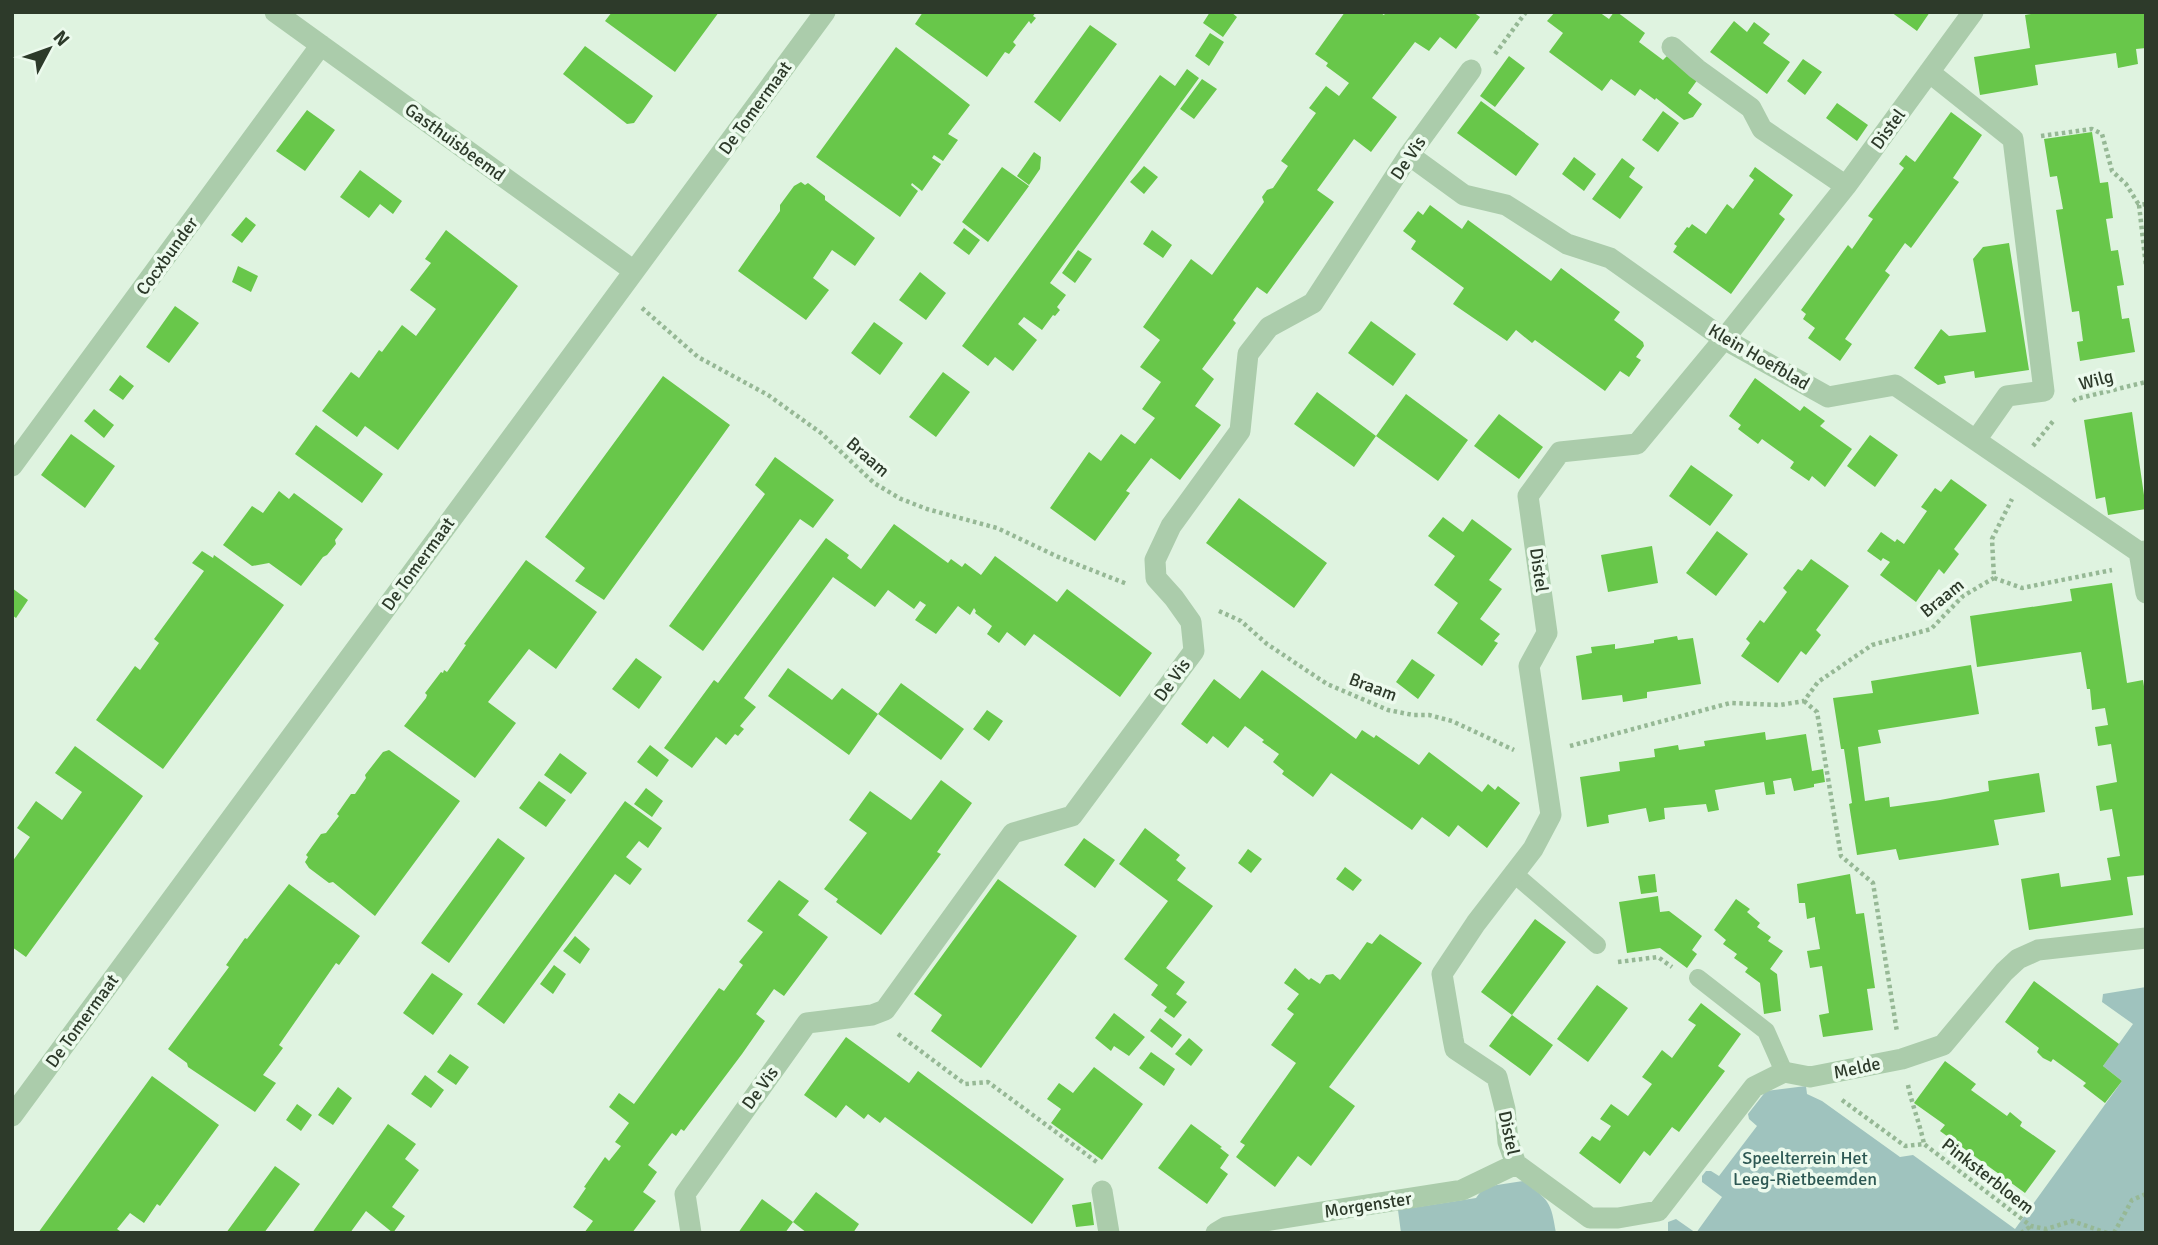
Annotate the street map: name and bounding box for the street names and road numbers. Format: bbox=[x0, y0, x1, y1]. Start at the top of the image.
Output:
street label: De Tomermaat bbox=[714, 57, 796, 159]
street label: Gasthuisbeemd bbox=[401, 98, 509, 186]
street label: Distel bbox=[1866, 104, 1910, 154]
street label: De Vis bbox=[1386, 132, 1431, 184]
street label: Cocxbunder bbox=[131, 212, 203, 299]
street label: Klein Hoefblad bbox=[1704, 319, 1814, 395]
street label: Wilg bbox=[2076, 365, 2116, 395]
street label: Braam bbox=[842, 432, 894, 482]
street label: De Tomermaat bbox=[377, 513, 459, 615]
street label: Distel bbox=[1525, 546, 1553, 594]
street label: Braam bbox=[1916, 574, 1968, 622]
street label: De Vis bbox=[1149, 654, 1195, 706]
street label: Braam bbox=[1346, 668, 1400, 706]
street label: De Tomermaat bbox=[41, 970, 123, 1072]
street label: Melde bbox=[1832, 1052, 1882, 1084]
street label: De Vis bbox=[737, 1062, 783, 1114]
street label: Distel bbox=[1494, 1109, 1524, 1157]
street label: Pinksterbloem bbox=[1938, 1133, 2038, 1219]
street label: Morgenster bbox=[1323, 1187, 1414, 1223]

